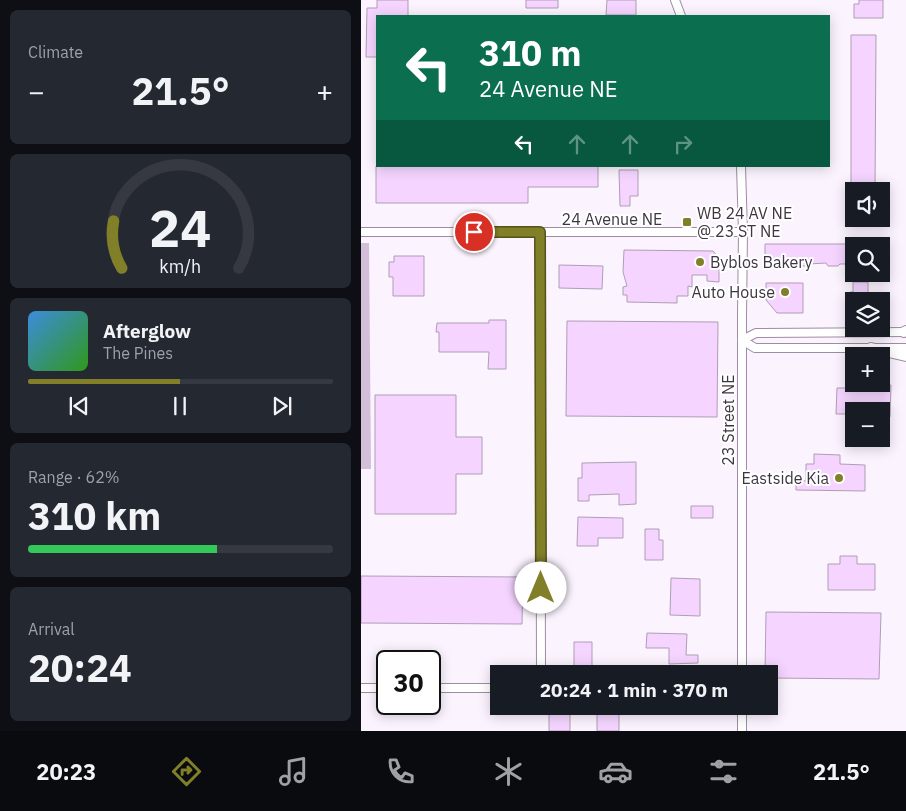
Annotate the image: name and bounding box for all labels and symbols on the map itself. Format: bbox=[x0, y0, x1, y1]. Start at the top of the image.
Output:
place label: WB 24 AV NE @ 23 ST NE bbox=[697, 203, 792, 241]
street label: 24 Avenue NE bbox=[562, 209, 662, 229]
pin bbox=[453, 211, 495, 253]
marker: WB 24 AV NE @ 23 ST NE bbox=[681, 216, 693, 228]
place label: Byblos Bakery bbox=[710, 252, 812, 272]
marker: Byblos Bakery bbox=[694, 256, 706, 268]
place label: Auto House bbox=[691, 282, 775, 302]
marker: Auto House bbox=[779, 286, 791, 298]
street label: 23 Street NE bbox=[718, 374, 738, 466]
place label: Eastside Kia bbox=[742, 468, 829, 488]
marker: Eastside Kia bbox=[833, 472, 845, 484]
position arrow bbox=[514, 561, 566, 613]
speed limit sign: 30 bbox=[376, 650, 441, 715]

